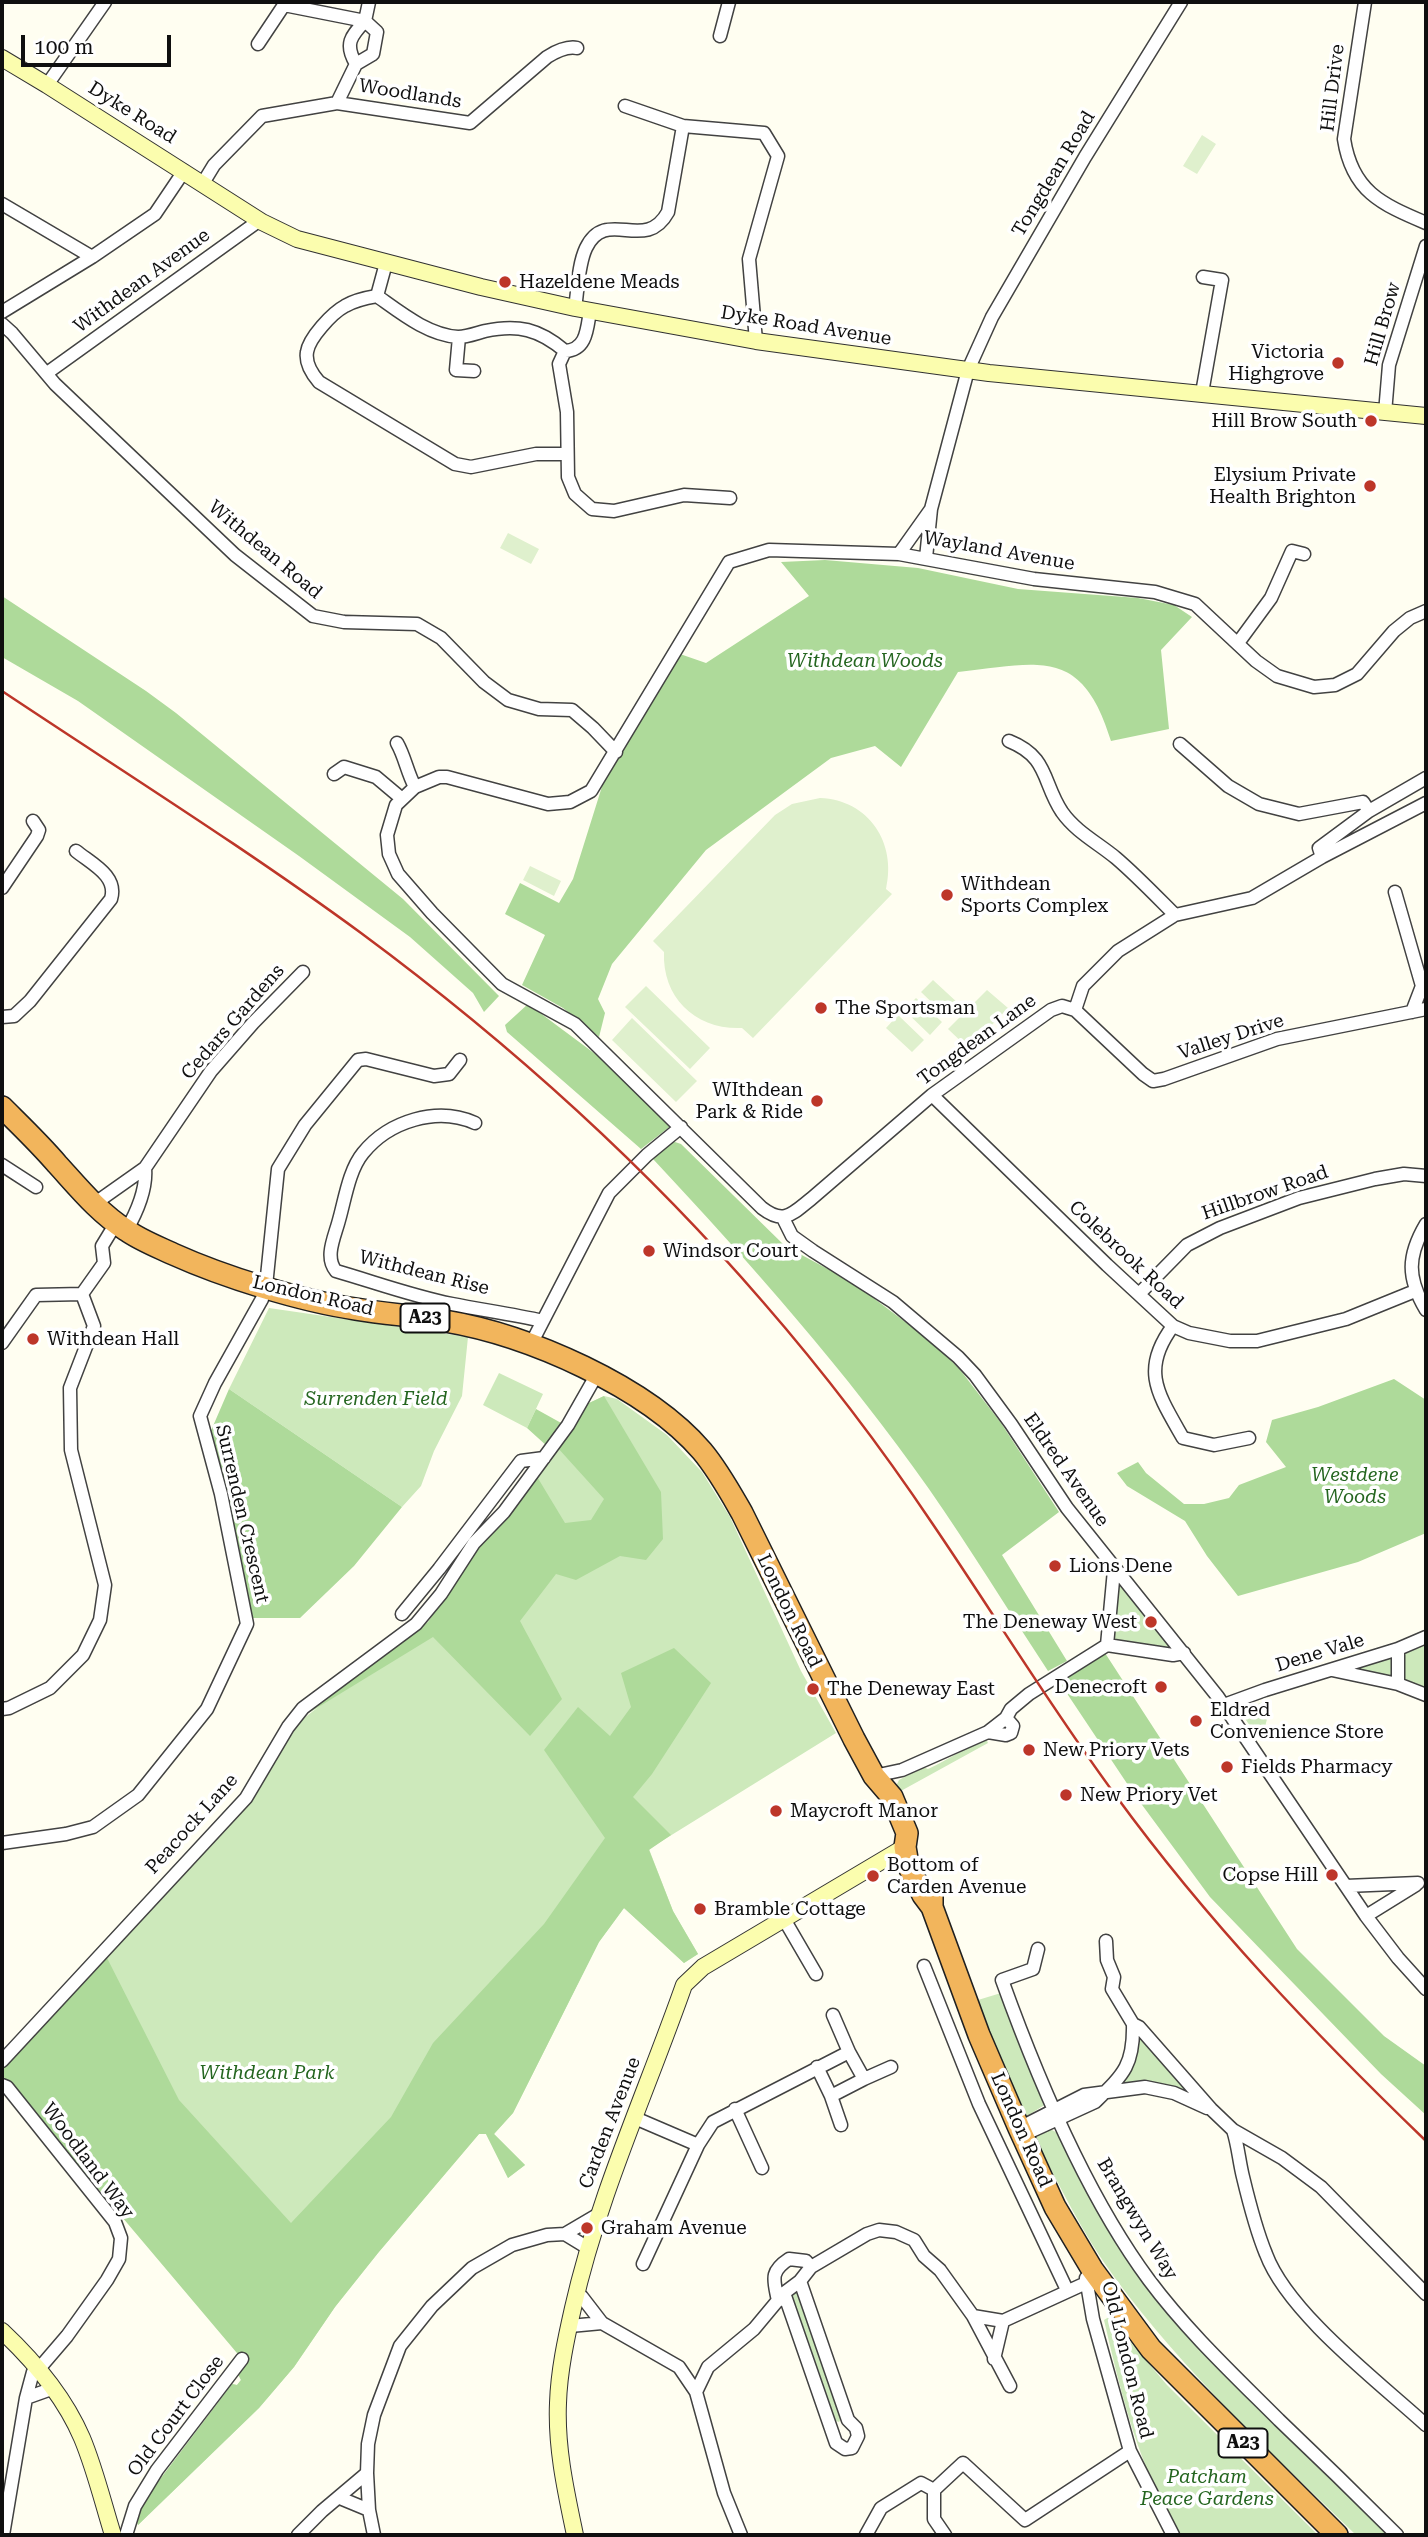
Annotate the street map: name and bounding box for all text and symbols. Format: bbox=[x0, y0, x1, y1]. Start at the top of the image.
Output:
scale bar bbox=[24, 21, 175, 65]
text: 100 m bbox=[34, 35, 94, 59]
street label: Hill Drive bbox=[1316, 43, 1350, 133]
street label: Woodlands bbox=[357, 75, 463, 113]
street label: Dyke Road bbox=[84, 77, 180, 149]
street label: Tongdean Road bbox=[1008, 107, 1100, 241]
street label: Withdean Avenue bbox=[70, 224, 214, 338]
place label: Hazeldene Meads bbox=[519, 271, 680, 293]
marker: Hazeldene Meads bbox=[497, 274, 513, 290]
street label: Hill Brow bbox=[1360, 280, 1406, 368]
street label: Dyke Road Avenue bbox=[719, 301, 893, 351]
place label: Victoria Highgrove bbox=[1228, 341, 1324, 385]
marker: Victoria Highgrove bbox=[1330, 355, 1346, 371]
place label: Hill Brow South bbox=[1211, 410, 1357, 432]
marker: Hill Brow South bbox=[1363, 413, 1379, 429]
place label: Elysium Private Health Brighton bbox=[1209, 464, 1356, 508]
marker: Elysium Private Health Brighton bbox=[1362, 478, 1378, 494]
street label: Withdean Road bbox=[204, 496, 326, 604]
street label: Wayland Avenue bbox=[922, 526, 1076, 576]
park label: Withdean Woods bbox=[787, 650, 943, 672]
place label: Withdean Sports Complex bbox=[961, 873, 1108, 917]
marker: Withdean Sports Complex bbox=[939, 887, 955, 903]
street label: Cedars Gardens bbox=[177, 960, 289, 1084]
street label: Tongdean Lane bbox=[913, 989, 1041, 1091]
place label: The Sportsman bbox=[835, 997, 975, 1019]
marker: The Sportsman bbox=[813, 1000, 829, 1016]
street label: Valley Drive bbox=[1175, 1009, 1287, 1065]
place label: WIthdean Park & Ride bbox=[696, 1079, 803, 1123]
marker: WIthdean Park & Ride bbox=[809, 1093, 825, 1109]
street label: Hillbrow Road bbox=[1199, 1161, 1331, 1225]
street label: Colebrook Road bbox=[1064, 1196, 1188, 1314]
place label: Windsor Court bbox=[663, 1240, 798, 1262]
marker: Windsor Court bbox=[641, 1243, 657, 1259]
street label: Withdean Rise bbox=[357, 1246, 491, 1300]
street label: London Road bbox=[250, 1271, 376, 1321]
road number: A23 bbox=[400, 1303, 450, 1332]
place label: Withdean Hall bbox=[47, 1328, 179, 1350]
marker: Withdean Hall bbox=[25, 1331, 41, 1347]
park label: Surrenden Field bbox=[305, 1388, 447, 1410]
street label: Eldred Avenue bbox=[1018, 1409, 1114, 1531]
street label: Surrenden Crescent bbox=[210, 1422, 274, 1606]
park label: Westdene Woods bbox=[1311, 1464, 1399, 1508]
street label: London Road bbox=[752, 1551, 826, 1671]
place label: Lions Dene bbox=[1069, 1555, 1172, 1577]
marker: Lions Dene bbox=[1047, 1558, 1063, 1574]
place label: The Deneway West bbox=[963, 1611, 1137, 1633]
marker: The Deneway West bbox=[1143, 1614, 1159, 1630]
street label: Dene Vale bbox=[1273, 1629, 1367, 1677]
place label: Denecroft bbox=[1054, 1676, 1147, 1698]
place label: The Deneway East bbox=[827, 1678, 995, 1700]
marker: Denecroft bbox=[1153, 1679, 1169, 1695]
marker: The Deneway East bbox=[805, 1681, 821, 1697]
place label: Eldred Convenience Store bbox=[1210, 1699, 1384, 1743]
marker: Eldred Convenience Store bbox=[1188, 1713, 1204, 1729]
place label: New Priory Vets bbox=[1043, 1739, 1190, 1761]
marker: New Priory Vets bbox=[1021, 1742, 1037, 1758]
place label: Fields Pharmacy bbox=[1241, 1756, 1392, 1778]
marker: Fields Pharmacy bbox=[1219, 1759, 1235, 1775]
street label: Peacock Lane bbox=[141, 1769, 243, 1879]
place label: New Priory Vet bbox=[1080, 1784, 1218, 1806]
marker: New Priory Vet bbox=[1058, 1787, 1074, 1803]
place label: Maycroft Manor bbox=[790, 1800, 938, 1822]
marker: Maycroft Manor bbox=[768, 1803, 784, 1819]
place label: Bottom of Carden Avenue bbox=[887, 1854, 1026, 1898]
place label: Copse Hill bbox=[1222, 1864, 1318, 1886]
marker: Copse Hill bbox=[1324, 1867, 1340, 1883]
marker: Bottom of Carden Avenue bbox=[865, 1868, 881, 1884]
place label: Bramble Cottage bbox=[714, 1898, 866, 1920]
marker: Bramble Cottage bbox=[692, 1901, 708, 1917]
street label: Carden Avenue bbox=[574, 2054, 646, 2192]
park label: Withdean Park bbox=[200, 2062, 334, 2084]
street label: London Road bbox=[985, 2069, 1057, 2191]
street label: Woodland Way bbox=[37, 2099, 139, 2223]
street label: Brangwyn Way bbox=[1092, 2154, 1182, 2284]
place label: Graham Avenue bbox=[601, 2217, 747, 2239]
marker: Graham Avenue bbox=[579, 2220, 595, 2236]
street label: Old London Road bbox=[1096, 2279, 1158, 2441]
street label: Old Court Close bbox=[123, 2351, 229, 2481]
road number: A23 bbox=[1218, 2428, 1268, 2458]
park label: Patcham Peace Gardens bbox=[1140, 2466, 1274, 2510]

